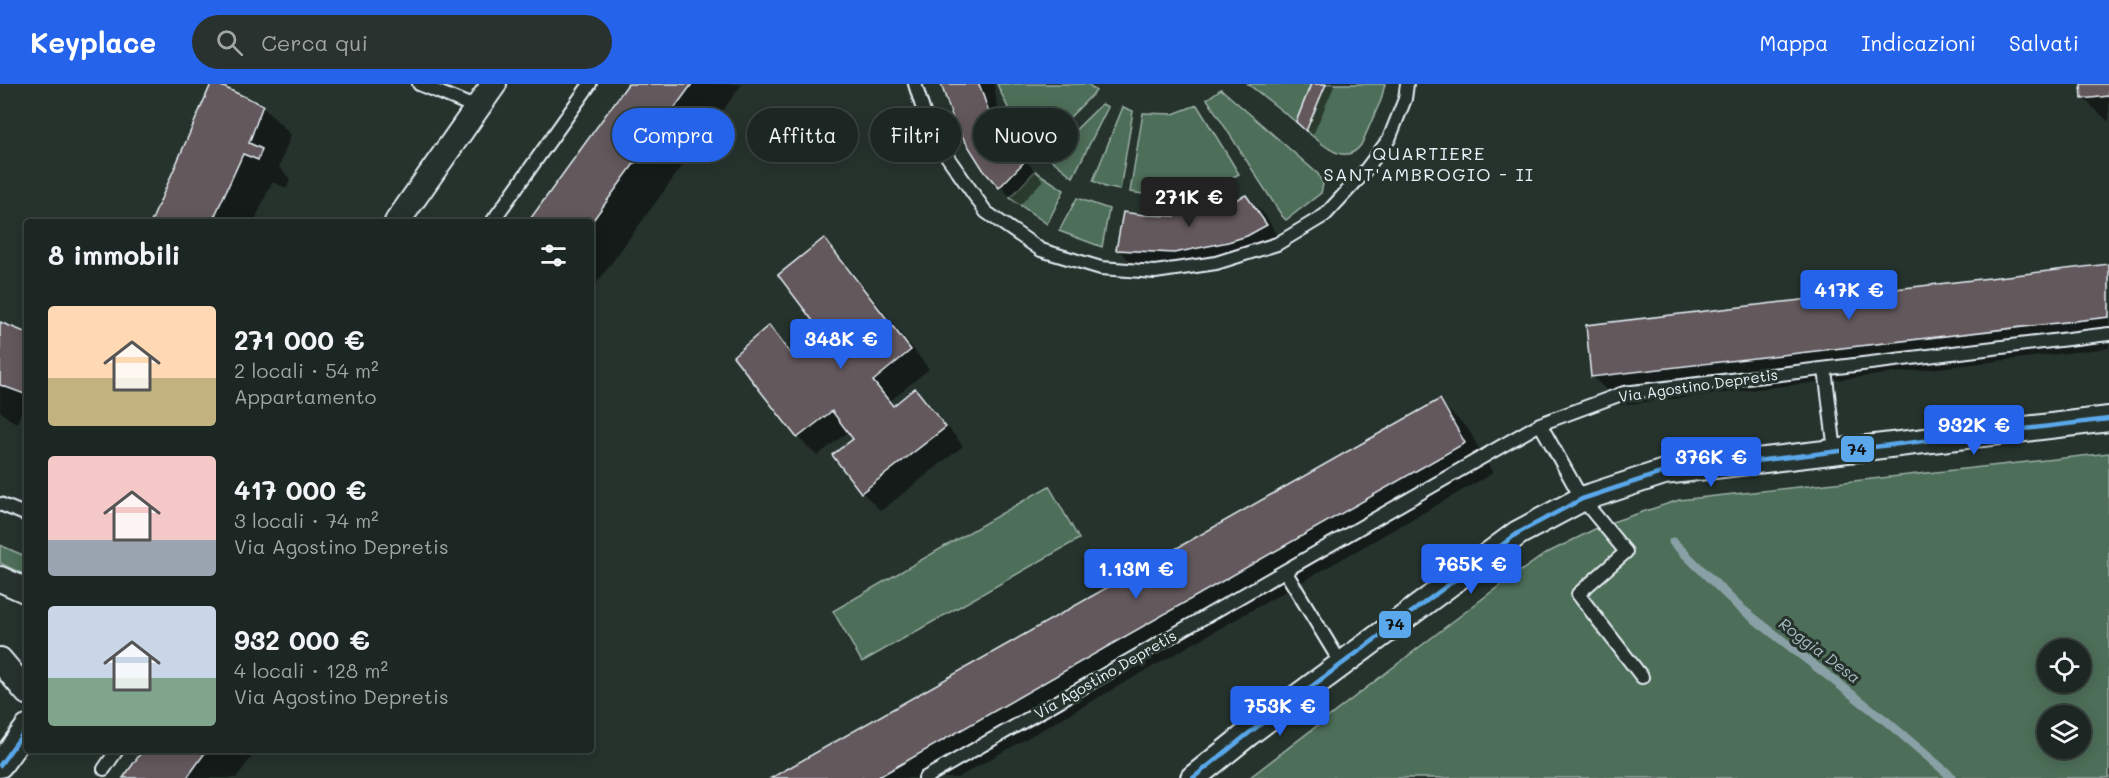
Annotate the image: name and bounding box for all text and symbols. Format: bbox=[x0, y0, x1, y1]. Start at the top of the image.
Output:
search box bbox=[192, 15, 612, 69]
text: Keyplace bbox=[30, 24, 156, 60]
icon: search bbox=[213, 26, 246, 59]
text: Cerca qui bbox=[261, 28, 368, 57]
text: Mappa bbox=[1760, 29, 1828, 56]
text: Indicazioni bbox=[1861, 29, 1976, 56]
text: Salvati bbox=[2009, 29, 2079, 56]
chip: Compra bbox=[612, 108, 735, 162]
chip: Affitta bbox=[747, 108, 858, 162]
chip: Filtri bbox=[870, 108, 961, 162]
chip: Nuovo bbox=[973, 108, 1078, 162]
district label: QUARTIERE SANT'AMBROGIO - II bbox=[1323, 141, 1535, 186]
pin: 271K € bbox=[1140, 177, 1238, 228]
text: 271K € bbox=[1155, 183, 1223, 209]
text: 8 immobili bbox=[48, 238, 180, 272]
icon: filters bbox=[537, 239, 570, 272]
pin: 417K € bbox=[1800, 270, 1898, 321]
text: 417K € bbox=[1814, 276, 1884, 302]
pin: 348K € bbox=[792, 319, 890, 370]
text: 271 000 € bbox=[234, 323, 365, 357]
text: 348K € bbox=[804, 325, 878, 351]
icon: home bbox=[96, 330, 168, 402]
text: 2 locali · 54 m² bbox=[234, 357, 379, 383]
street label: Via Agostino Depretis bbox=[1617, 364, 1779, 406]
text: Appartamento bbox=[234, 383, 376, 409]
pin: 932K € bbox=[1925, 405, 2023, 456]
text: 932K € bbox=[1938, 411, 2010, 437]
line badge: 74 bbox=[1840, 435, 1875, 463]
pin: 376K € bbox=[1662, 437, 1760, 488]
text: 74 bbox=[1847, 438, 1867, 459]
text: 376K € bbox=[1675, 443, 1747, 469]
text: 417 000 € bbox=[234, 473, 366, 507]
icon: home bbox=[96, 480, 168, 552]
text: 3 locali · 74 m² bbox=[234, 507, 379, 533]
text: Via Agostino Depretis bbox=[234, 533, 449, 559]
pin: 765K € bbox=[1422, 544, 1520, 595]
pin: 1.13M € bbox=[1081, 549, 1191, 600]
text: 765K € bbox=[1435, 550, 1507, 576]
text: 1.13M € bbox=[1098, 555, 1174, 581]
line badge: 74 bbox=[1378, 610, 1412, 639]
water label: Roggia Desa bbox=[1775, 612, 1865, 688]
text: 74 bbox=[1385, 613, 1405, 634]
text: 932 000 € bbox=[234, 623, 370, 657]
street label: Via Agostino Depretis bbox=[1030, 625, 1180, 723]
icon: home bbox=[96, 630, 168, 702]
map controls bbox=[2037, 639, 2091, 759]
button: locate bbox=[2037, 639, 2091, 693]
text: 4 locali · 128 m² bbox=[234, 657, 388, 683]
text: Via Agostino Depretis bbox=[234, 683, 449, 709]
pin: 753K € bbox=[1231, 686, 1329, 737]
text: 753K € bbox=[1244, 692, 1316, 718]
button: layers bbox=[2037, 705, 2091, 759]

